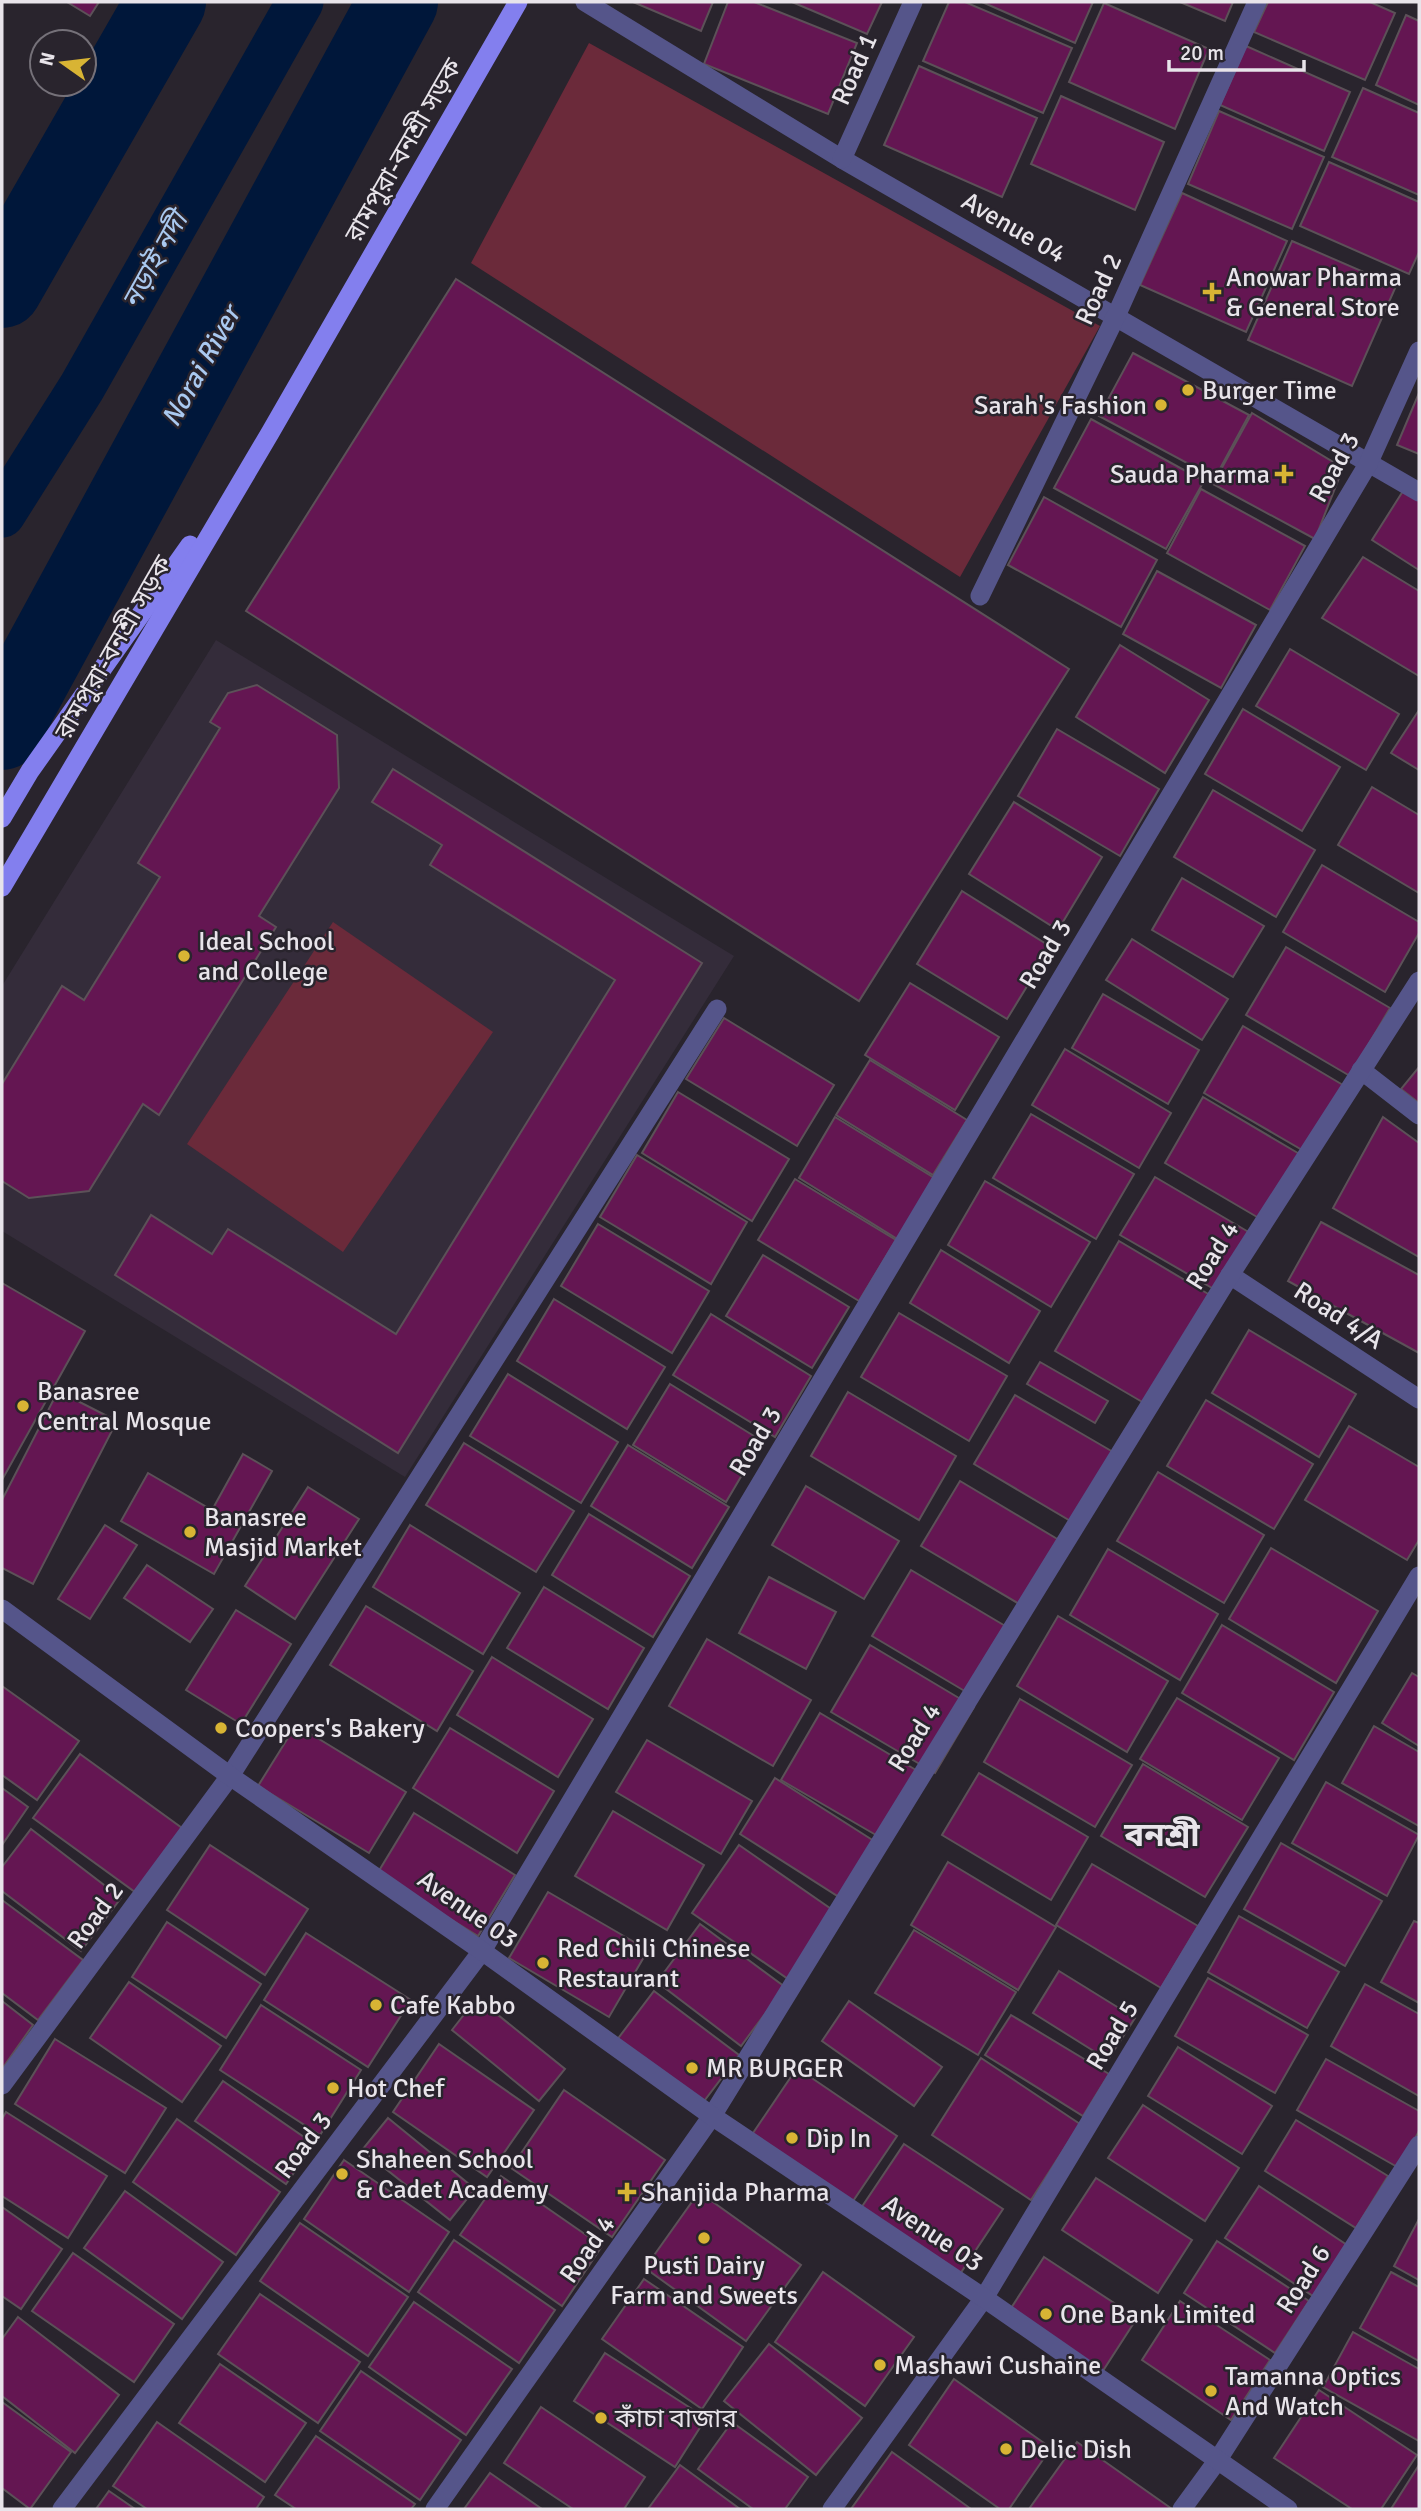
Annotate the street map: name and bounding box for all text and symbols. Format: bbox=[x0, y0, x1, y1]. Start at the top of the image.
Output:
north arrow bbox=[28, 28, 98, 98]
street label: Road 1 bbox=[825, 28, 885, 110]
scale bar bbox=[1169, 28, 1304, 72]
text: 20 m bbox=[1180, 40, 1224, 66]
text: N bbox=[34, 50, 61, 68]
street label: রামপুরা-বনশ্রী সড়ক bbox=[338, 52, 470, 249]
street label: Avenue 04 bbox=[956, 185, 1071, 271]
water label: নড়াই নদী bbox=[115, 201, 198, 315]
street label: Road 2 bbox=[1068, 248, 1129, 330]
place label: Anowar Pharma & General Store bbox=[1226, 262, 1402, 324]
marker: Anowar Pharma & General Store bbox=[1204, 284, 1220, 300]
water label: Norai River bbox=[154, 297, 250, 433]
place label: Burger Time bbox=[1202, 375, 1337, 407]
marker: Burger Time bbox=[1180, 382, 1196, 398]
place label: Sarah's Fashion bbox=[974, 390, 1147, 422]
marker: Sarah's Fashion bbox=[1153, 397, 1169, 413]
street label: Road 3 bbox=[1303, 427, 1367, 508]
place label: Sauda Pharma bbox=[1110, 459, 1270, 491]
marker: Sauda Pharma bbox=[1276, 466, 1292, 482]
street label: রামপুরা-বনশ্রী সড়ক bbox=[48, 549, 180, 746]
street label: Road 3 bbox=[1013, 914, 1079, 995]
place label: Ideal School and College bbox=[198, 926, 335, 988]
marker: Ideal School and College bbox=[176, 948, 192, 964]
street label: Road 4 bbox=[1179, 1215, 1246, 1296]
street label: Road 4/A bbox=[1288, 1275, 1389, 1357]
place label: Banasree Central Mosque bbox=[37, 1376, 212, 1438]
marker: Banasree Central Mosque bbox=[15, 1398, 31, 1414]
street label: Road 3 bbox=[723, 1401, 789, 1482]
place label: Banasree Masjid Market bbox=[204, 1502, 362, 1564]
marker: Banasree Masjid Market bbox=[182, 1524, 198, 1540]
street label: Road 4 bbox=[881, 1697, 948, 1778]
place label: Coopers's Bakery bbox=[235, 1713, 425, 1745]
marker: Coopers's Bakery bbox=[213, 1720, 229, 1736]
district label: বনশ্রী bbox=[1123, 1815, 1200, 1856]
street label: Avenue 03 bbox=[411, 1864, 524, 1956]
street label: Road 2 bbox=[61, 1876, 131, 1956]
place label: Red Chili Chinese Restaurant bbox=[557, 1933, 750, 1995]
marker: Red Chili Chinese Restaurant bbox=[535, 1955, 551, 1971]
place label: Cafe Kabbo bbox=[390, 1990, 516, 2022]
street label: Road 5 bbox=[1080, 1995, 1146, 2076]
marker: Cafe Kabbo bbox=[368, 1997, 384, 2013]
place label: MR BURGER bbox=[706, 2053, 844, 2085]
marker: MR BURGER bbox=[684, 2060, 700, 2076]
place label: Hot Chef bbox=[347, 2073, 446, 2105]
marker: Hot Chef bbox=[325, 2080, 341, 2096]
street label: Road 3 bbox=[268, 2106, 339, 2185]
place label: Dip In bbox=[806, 2123, 871, 2155]
marker: Dip In bbox=[784, 2130, 800, 2146]
place label: Shaheen School & Cadet Academy bbox=[356, 2144, 548, 2206]
marker: Shaheen School & Cadet Academy bbox=[334, 2166, 350, 2182]
place label: Shanjida Pharma bbox=[641, 2177, 830, 2209]
marker: Shanjida Pharma bbox=[619, 2184, 635, 2200]
street label: Avenue 03 bbox=[876, 2188, 989, 2279]
street label: Road 4 bbox=[553, 2210, 623, 2290]
marker: Pusti Dairy Farm and Sweets bbox=[696, 2230, 712, 2246]
street label: Road 6 bbox=[1270, 2239, 1338, 2320]
place label: Pusti Dairy Farm and Sweets bbox=[610, 2250, 798, 2312]
place label: One Bank Limited bbox=[1060, 2299, 1255, 2331]
marker: One Bank Limited bbox=[1038, 2306, 1054, 2322]
place label: Mashawi Cushaine bbox=[894, 2350, 1101, 2382]
marker: Mashawi Cushaine bbox=[872, 2357, 888, 2373]
place label: Tamanna Optics And Watch bbox=[1225, 2361, 1401, 2423]
marker: Tamanna Optics And Watch bbox=[1203, 2383, 1219, 2399]
place label: কাঁচা বাজার bbox=[614, 2403, 737, 2435]
marker: কাঁচা বাজার bbox=[593, 2410, 609, 2426]
place label: Delic Dish bbox=[1020, 2434, 1132, 2466]
marker: Delic Dish bbox=[998, 2441, 1014, 2457]

